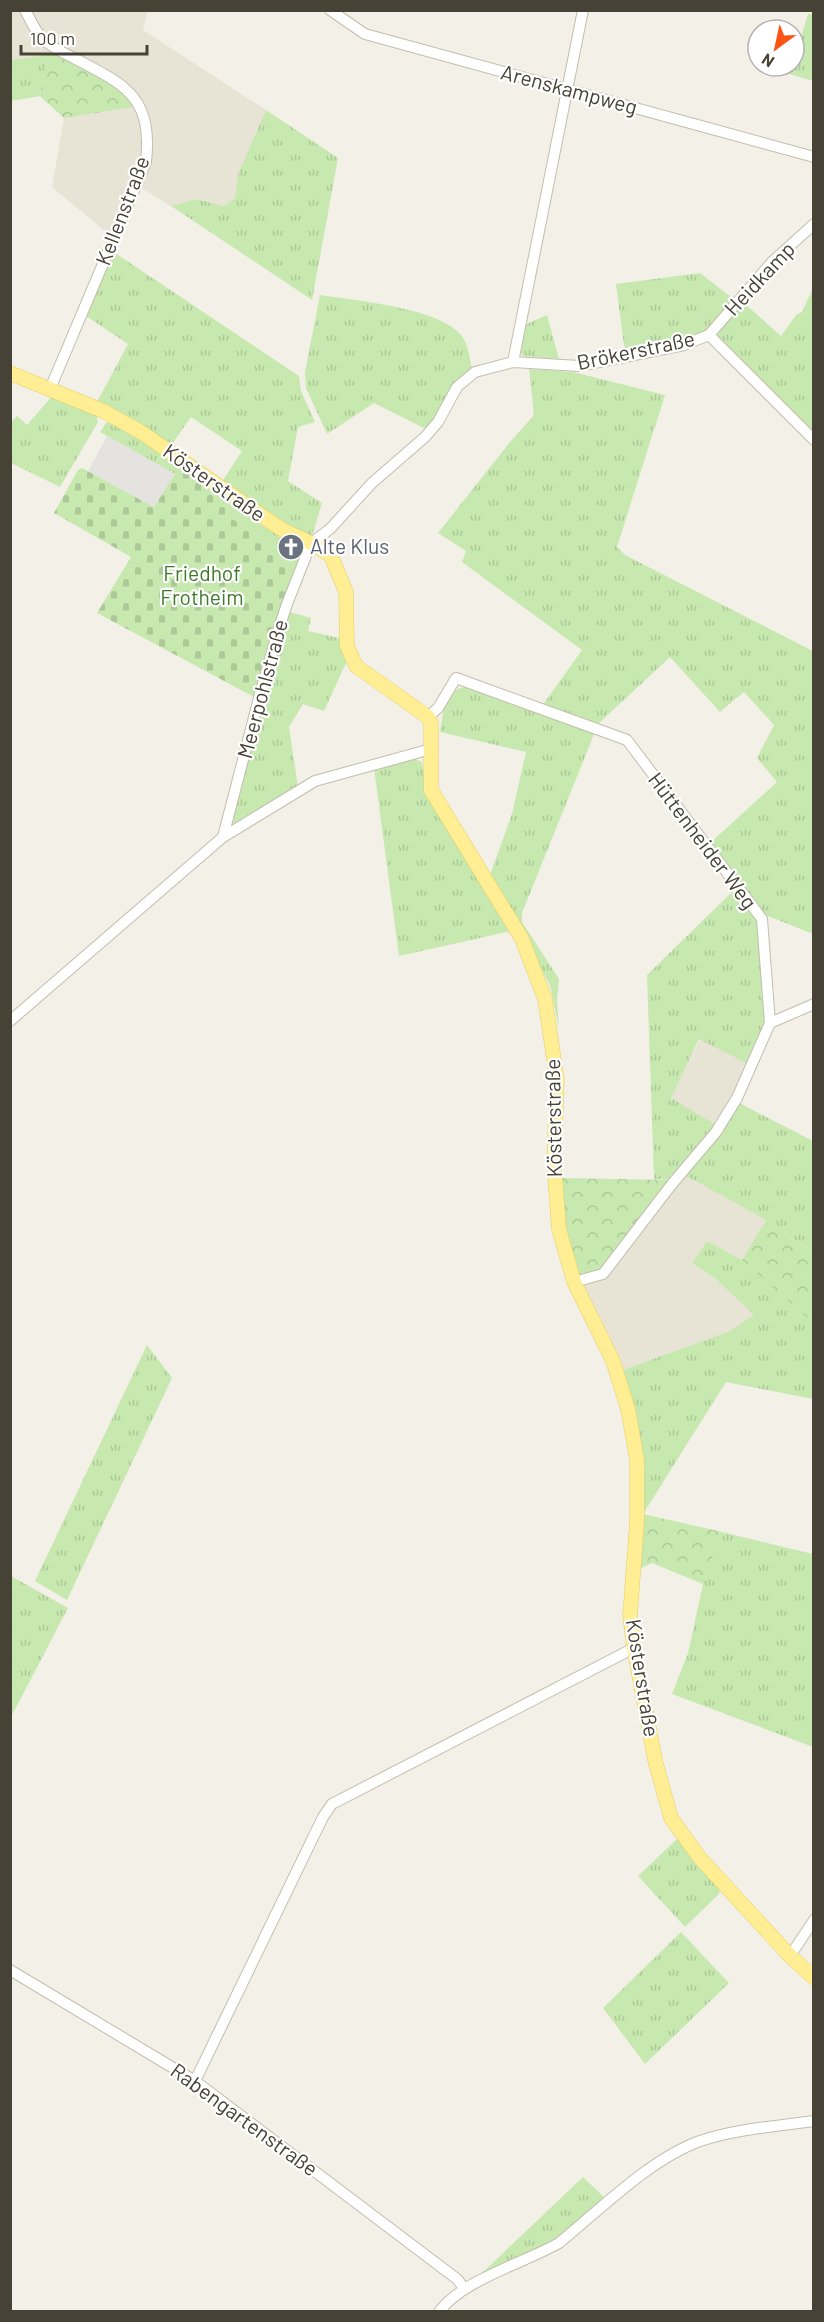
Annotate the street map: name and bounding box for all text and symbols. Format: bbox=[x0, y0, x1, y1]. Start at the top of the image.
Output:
scale bar bbox=[21, 18, 147, 56]
north arrow bbox=[746, 18, 806, 78]
text: 100 m bbox=[30, 27, 75, 49]
text: N bbox=[758, 50, 777, 72]
street label: Arenskampweg bbox=[499, 58, 640, 119]
street label: Kellenstraße bbox=[89, 152, 154, 269]
street label: Heidkamp bbox=[718, 236, 799, 320]
street label: Brökerstraße bbox=[574, 325, 697, 374]
street label: Kösterstraße bbox=[159, 437, 271, 526]
church icon: Alte Klus bbox=[276, 532, 306, 562]
place label: Alte Klus bbox=[310, 533, 389, 558]
park label: Friedhof Frotheim bbox=[160, 560, 244, 609]
street label: Meerpohlstraße bbox=[231, 616, 292, 761]
street label: Hüttenheider Weg bbox=[644, 767, 763, 913]
street label: Kösterstraße bbox=[539, 1058, 566, 1178]
street label: Kösterstraße bbox=[622, 1617, 665, 1738]
street label: Rabengartenstraße bbox=[166, 2057, 323, 2181]

